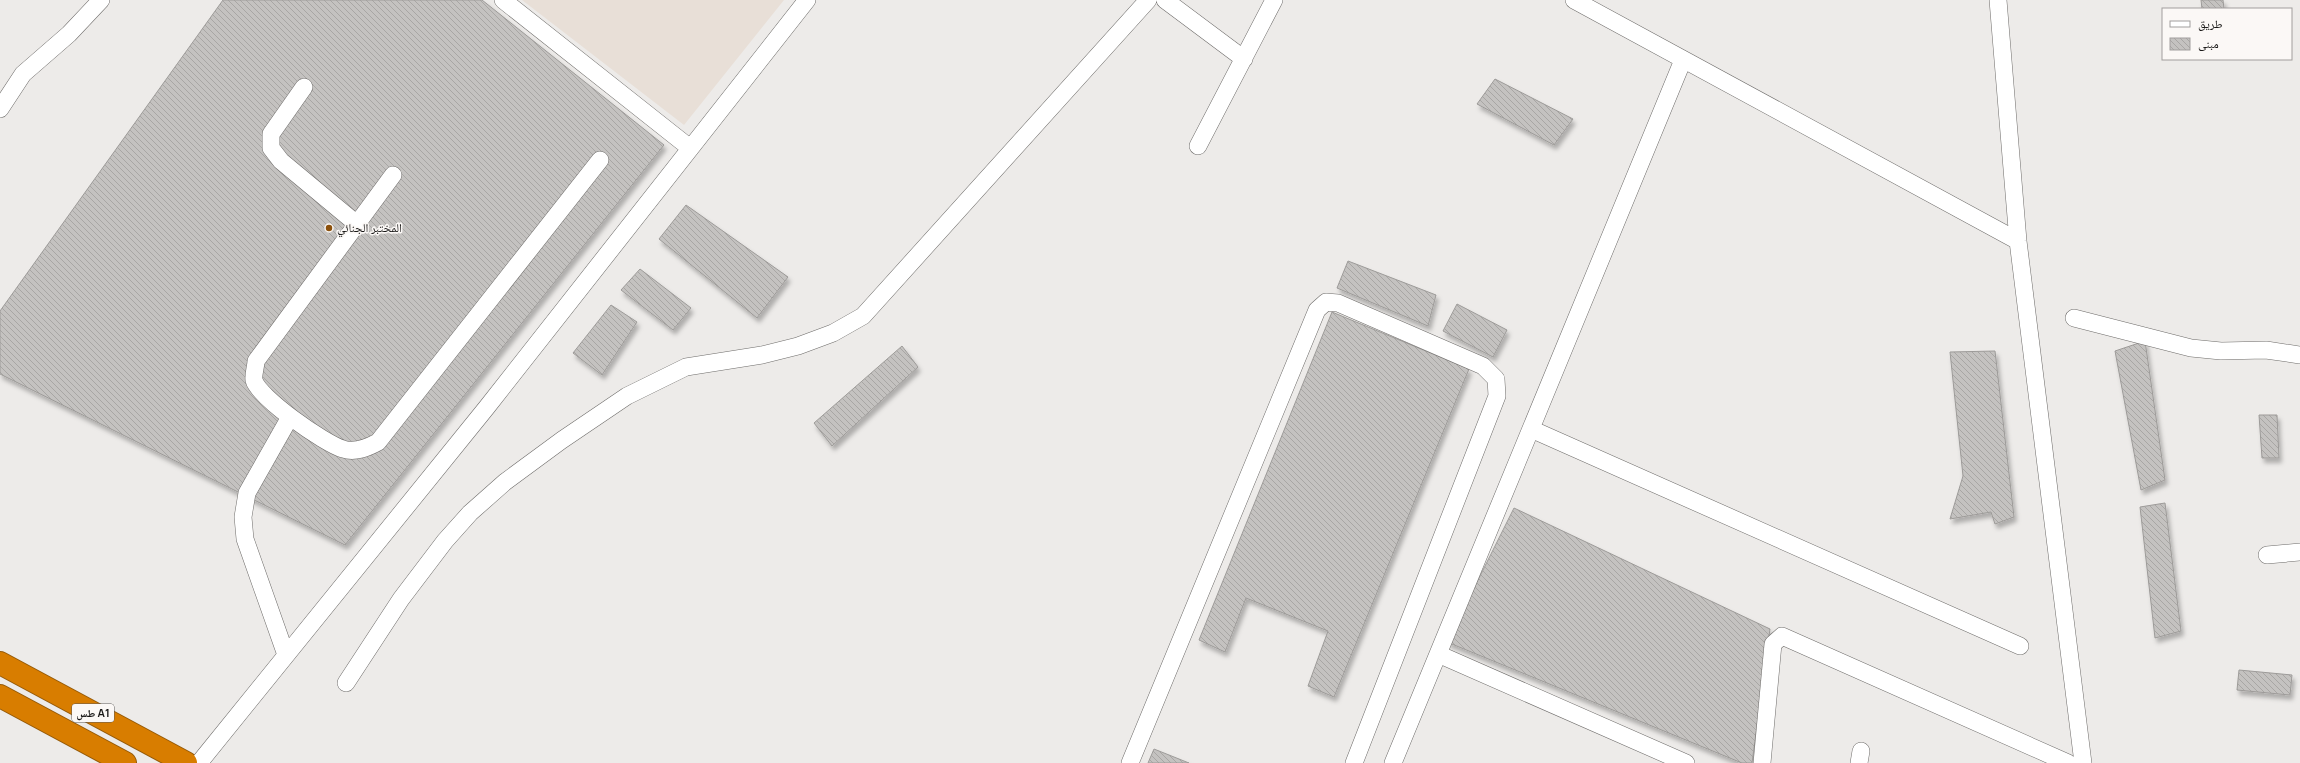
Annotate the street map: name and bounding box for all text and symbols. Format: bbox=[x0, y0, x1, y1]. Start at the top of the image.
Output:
legend bbox=[2162, 8, 2292, 60]
text: طريق bbox=[2198, 15, 2223, 32]
text: مبنى bbox=[2198, 35, 2219, 52]
place label: المختبر الجنائي bbox=[337, 219, 402, 238]
marker: المختبر الجنائي bbox=[324, 223, 334, 233]
road number: طس A1 bbox=[72, 704, 114, 722]

